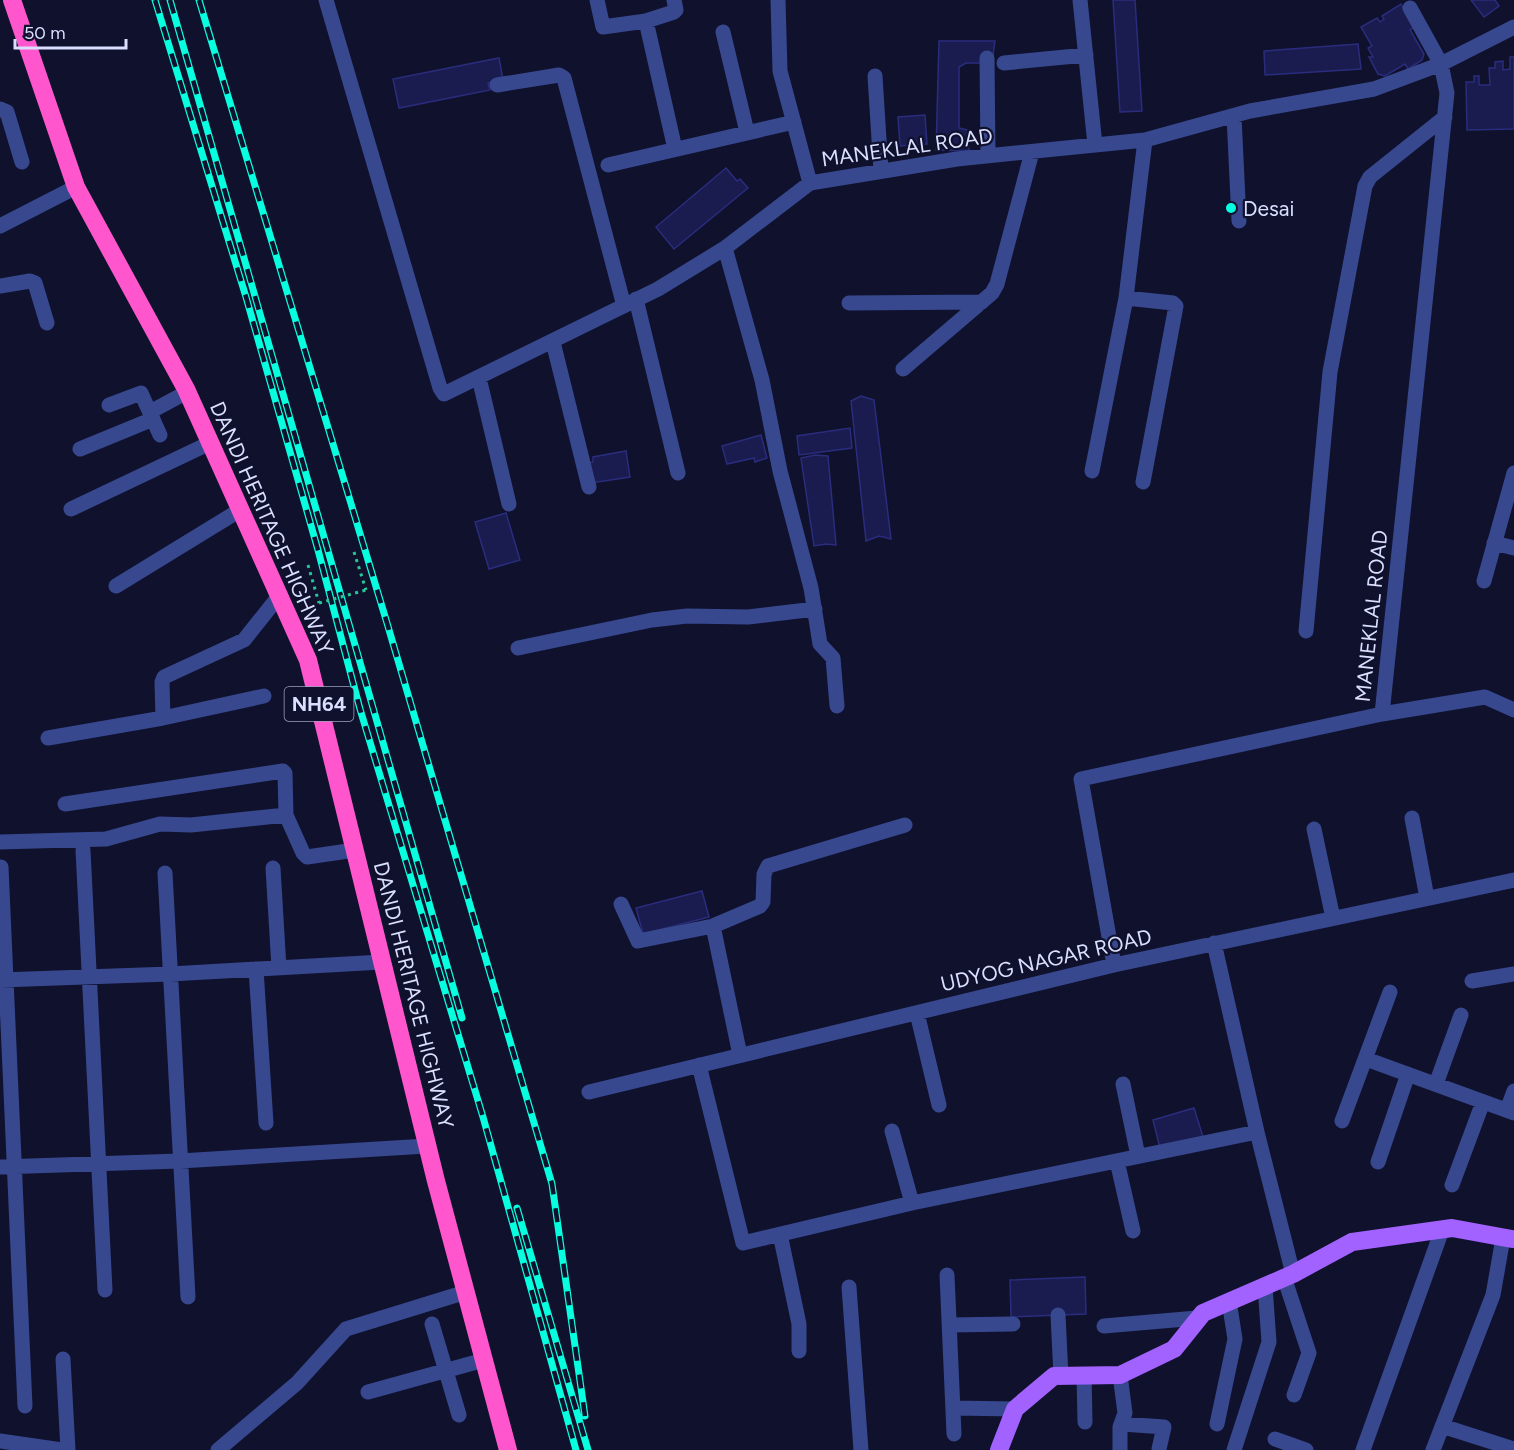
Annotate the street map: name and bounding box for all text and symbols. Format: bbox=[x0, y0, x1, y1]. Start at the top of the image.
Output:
scale bar bbox=[15, 12, 126, 50]
text: 50 m bbox=[24, 22, 66, 44]
street label: MANEKLAL ROAD bbox=[820, 123, 994, 171]
place label: Desai bbox=[1243, 196, 1294, 221]
marker: Desai bbox=[1224, 201, 1238, 215]
street label: DANDI HERITAGE HIGHWAY bbox=[205, 398, 339, 659]
street label: MANEKLAL ROAD bbox=[1350, 529, 1392, 703]
road number: NH64 bbox=[284, 687, 354, 721]
street label: DANDI HERITAGE HIGHWAY bbox=[369, 859, 459, 1131]
street label: UDYOG NAGAR ROAD bbox=[938, 924, 1154, 996]

